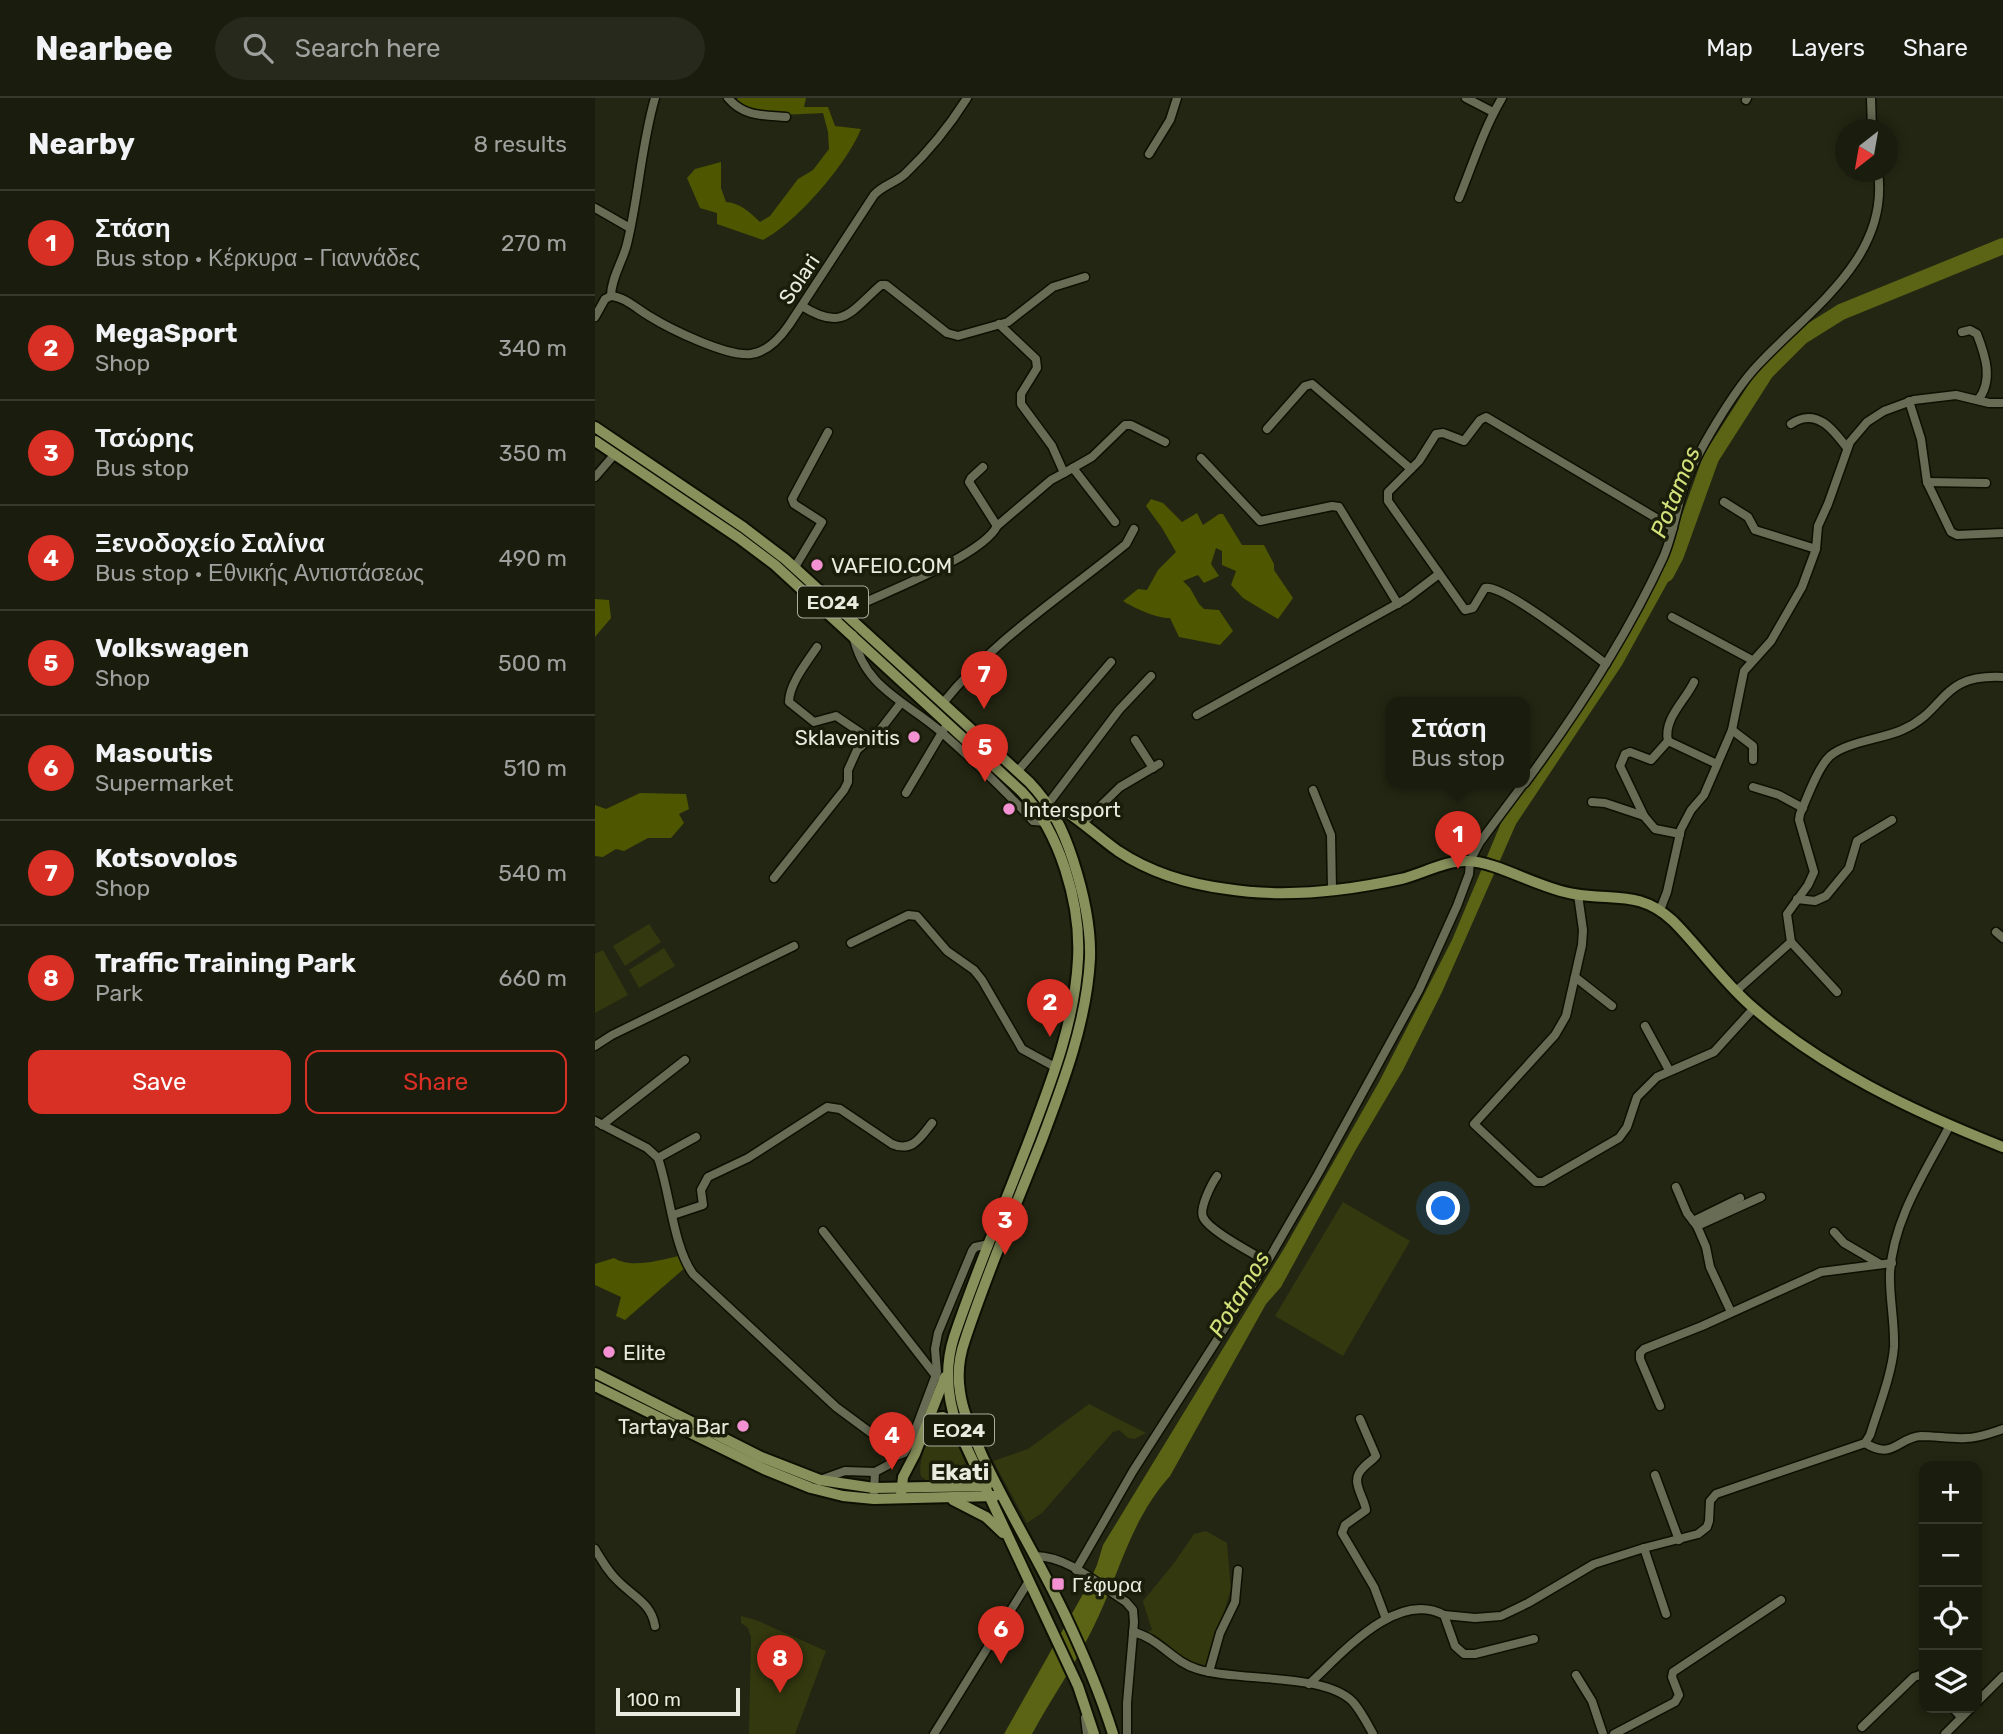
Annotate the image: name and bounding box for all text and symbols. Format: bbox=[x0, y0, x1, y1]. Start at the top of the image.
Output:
search box bbox=[215, 17, 705, 80]
text: Nearbee bbox=[35, 29, 173, 68]
icon: search bbox=[239, 29, 277, 67]
text: Search here bbox=[295, 33, 441, 64]
text: Map bbox=[1706, 34, 1753, 62]
text: Layers bbox=[1791, 34, 1865, 62]
text: Share bbox=[1903, 34, 1968, 62]
north arrow bbox=[1835, 119, 1898, 182]
text: Nearby bbox=[28, 126, 135, 162]
text: 8 results bbox=[473, 130, 567, 158]
text: Στάση bbox=[95, 213, 171, 244]
text: 1 bbox=[45, 229, 57, 257]
text: 270 m bbox=[501, 229, 567, 257]
text: Bus stop · Κέρκυρα - Γιαννάδες bbox=[95, 244, 420, 272]
street label: Solari bbox=[773, 249, 825, 309]
text: MegaSport bbox=[95, 318, 237, 349]
text: 2 bbox=[44, 334, 58, 362]
text: 340 m bbox=[498, 334, 567, 362]
text: Shop bbox=[95, 349, 150, 377]
text: Τσώρης bbox=[95, 423, 194, 454]
text: 3 bbox=[43, 439, 59, 467]
text: 350 m bbox=[499, 439, 567, 467]
water label: Potamos bbox=[1644, 442, 1706, 542]
text: Bus stop bbox=[95, 454, 189, 482]
text: Ξενοδοχείο Σαλίνα bbox=[95, 528, 325, 559]
text: 4 bbox=[43, 544, 59, 572]
text: 490 m bbox=[499, 544, 567, 572]
place label: VAFEIO.COM bbox=[831, 553, 952, 578]
marker: VAFEIO.COM bbox=[809, 557, 825, 573]
text: Bus stop · Εθνικής Αντιστάσεως bbox=[95, 559, 424, 587]
road number: ΕΟ24 bbox=[798, 587, 868, 618]
text: Volkswagen bbox=[95, 633, 249, 664]
text: 5 bbox=[44, 649, 58, 677]
text: 500 m bbox=[498, 649, 567, 677]
pin: 7 bbox=[961, 651, 1007, 709]
text: Shop bbox=[95, 664, 150, 692]
popup bbox=[1386, 697, 1530, 788]
text: Στάση bbox=[1411, 713, 1487, 744]
pin: 5 bbox=[962, 724, 1008, 782]
place label: Sklavenitis bbox=[795, 725, 900, 750]
marker: Sklavenitis bbox=[906, 729, 922, 745]
text: Masoutis bbox=[95, 738, 213, 769]
text: Bus stop bbox=[1411, 744, 1505, 772]
text: 6 bbox=[44, 754, 58, 782]
text: 510 m bbox=[503, 754, 567, 782]
text: Supermarket bbox=[95, 769, 233, 797]
place label: Intersport bbox=[1023, 797, 1121, 822]
marker: Intersport bbox=[1001, 801, 1017, 817]
pin: 1 bbox=[1435, 811, 1481, 869]
text: Kotsovolos bbox=[95, 843, 238, 874]
text: 7 bbox=[44, 859, 58, 887]
text: 540 m bbox=[498, 859, 567, 887]
text: Shop bbox=[95, 874, 150, 902]
text: Traffic Training Park bbox=[95, 948, 356, 979]
text: 8 bbox=[43, 964, 59, 992]
text: 660 m bbox=[499, 964, 567, 992]
text: Park bbox=[95, 979, 143, 1007]
pin: 2 bbox=[1027, 979, 1073, 1037]
button: Save bbox=[28, 1050, 291, 1114]
button: Share bbox=[305, 1050, 567, 1114]
your location bbox=[1426, 1191, 1460, 1225]
pin: 3 bbox=[982, 1197, 1028, 1255]
water label: Potamos bbox=[1202, 1246, 1276, 1342]
place label: Elite bbox=[623, 1340, 666, 1365]
marker: Elite bbox=[601, 1344, 617, 1360]
pin: 4 bbox=[869, 1412, 915, 1470]
place label: Tartaya Bar bbox=[618, 1414, 729, 1439]
road number: ΕΟ24 bbox=[924, 1414, 994, 1446]
marker: Tartaya Bar bbox=[735, 1418, 751, 1434]
district label: Ekati bbox=[931, 1458, 989, 1486]
map controls bbox=[1919, 1461, 1982, 1713]
button: + bbox=[1919, 1461, 1982, 1524]
button: − bbox=[1919, 1524, 1982, 1587]
place label: Γέφυρα bbox=[1072, 1572, 1142, 1597]
marker: Γέφυρα bbox=[1050, 1576, 1066, 1592]
button: locate bbox=[1919, 1587, 1982, 1650]
pin: 6 bbox=[978, 1606, 1024, 1664]
pin: 8 bbox=[757, 1635, 803, 1693]
button: layers bbox=[1919, 1650, 1982, 1713]
scale bar bbox=[616, 1685, 740, 1717]
text: 100 m bbox=[627, 1688, 681, 1711]

